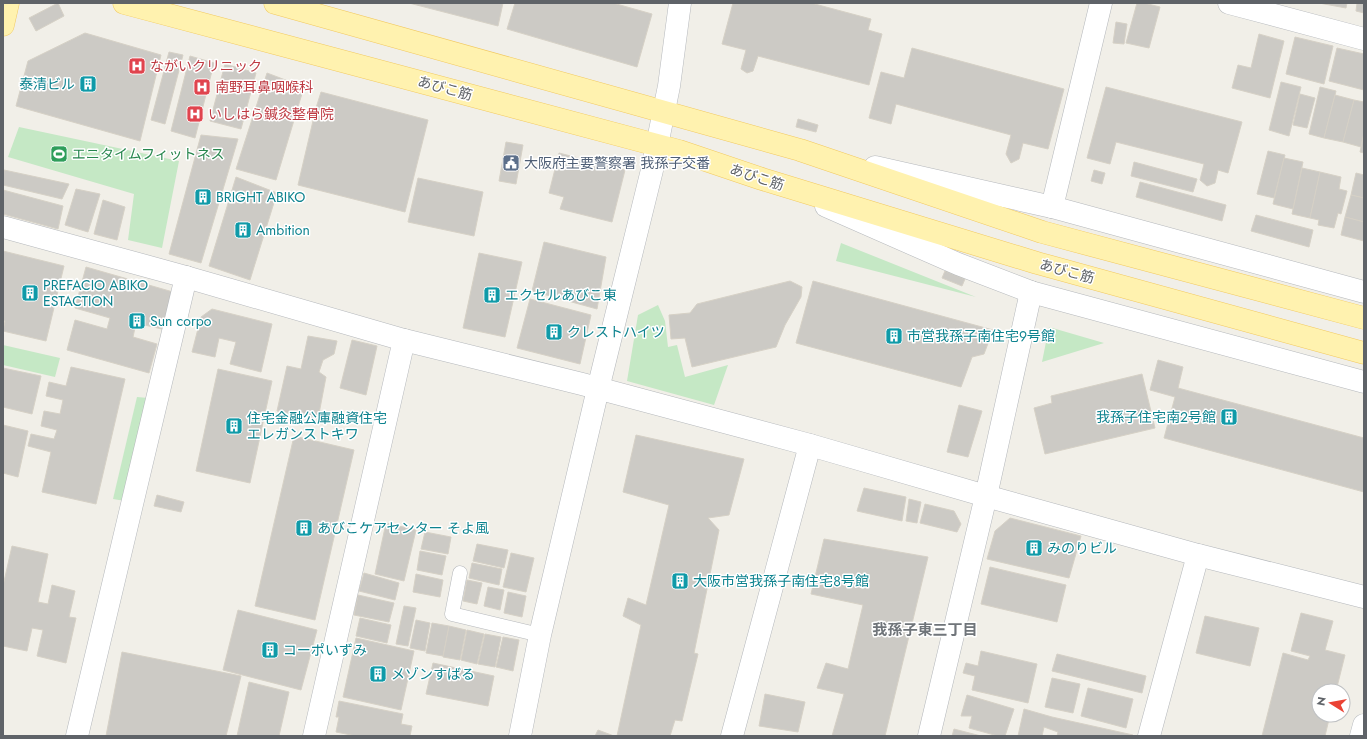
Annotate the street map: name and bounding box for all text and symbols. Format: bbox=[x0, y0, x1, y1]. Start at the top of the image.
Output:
hospital icon: ながいクリニック bbox=[127, 56, 147, 76]
place label: ながいクリニック bbox=[150, 56, 262, 76]
street label: あびこ筋 bbox=[415, 71, 475, 105]
place label: 泰清ビル bbox=[19, 74, 75, 94]
building icon: 泰清ビル bbox=[78, 74, 98, 94]
hospital icon: 南野耳鼻咽喉科 bbox=[192, 77, 212, 97]
place label: 南野耳鼻咽喉科 bbox=[215, 77, 313, 97]
hospital icon: いしはら鍼灸整骨院 bbox=[185, 104, 205, 124]
place label: いしはら鍼灸整骨院 bbox=[208, 104, 334, 124]
sports icon: エニタイムフィットネス bbox=[49, 144, 69, 164]
place label: エニタイムフィットネス bbox=[72, 144, 225, 164]
public building icon: 大阪府主要警察署 我孫子交番 bbox=[501, 153, 521, 173]
place label: 大阪府主要警察署 我孫子交番 bbox=[524, 153, 710, 173]
street label: あびこ筋 bbox=[727, 159, 787, 195]
building icon: BRIGHT ABIKO bbox=[193, 187, 213, 207]
place label: BRIGHT ABIKO bbox=[216, 187, 305, 207]
building icon: Ambition bbox=[233, 220, 253, 240]
place label: Ambition bbox=[256, 220, 310, 240]
street label: あびこ筋 bbox=[1037, 254, 1097, 288]
place label: PREFACIO ABIKO ESTACTION bbox=[43, 275, 148, 311]
building icon: PREFACIO ABIKO ESTACTION bbox=[20, 283, 40, 303]
building icon: エクセルあびこ東 bbox=[482, 285, 502, 305]
place label: エクセルあびこ東 bbox=[505, 285, 617, 305]
building icon: Sun corpo bbox=[127, 311, 147, 331]
place label: Sun corpo bbox=[150, 311, 212, 331]
building icon: クレストハイツ bbox=[544, 322, 564, 342]
place label: クレストハイツ bbox=[567, 322, 665, 342]
building icon: 市営我孫子南住宅９号館 bbox=[884, 326, 904, 346]
place label: 市営我孫子南住宅９号館 bbox=[907, 326, 1055, 346]
place label: 我孫子住宅南2号館 bbox=[1096, 407, 1216, 427]
building icon: 我孫子住宅南2号館 bbox=[1219, 407, 1239, 427]
place label: 住宅金融公庫融資住宅 エレガンストキワ bbox=[247, 408, 387, 444]
building icon: 住宅金融公庫融資住宅 エレガンストキワ bbox=[224, 416, 244, 436]
building icon: あびこケアセンター そよ風 bbox=[294, 518, 314, 538]
place label: あびこケアセンター そよ風 bbox=[317, 518, 489, 538]
building icon: みのりビル bbox=[1024, 538, 1044, 558]
place label: みのりビル bbox=[1047, 538, 1117, 558]
building icon: 大阪市営我孫子南住宅８号館 bbox=[670, 571, 690, 591]
place label: 大阪市営我孫子南住宅８号館 bbox=[693, 571, 869, 591]
district label: 我孫子東三丁目 bbox=[872, 619, 978, 641]
building icon: コーポいずみ bbox=[260, 640, 280, 660]
place label: コーポいずみ bbox=[283, 640, 367, 660]
building icon: メゾンすばる bbox=[368, 664, 388, 684]
place label: メゾンすばる bbox=[391, 664, 475, 684]
north arrow bbox=[1311, 683, 1351, 723]
text: N bbox=[1312, 695, 1330, 707]

